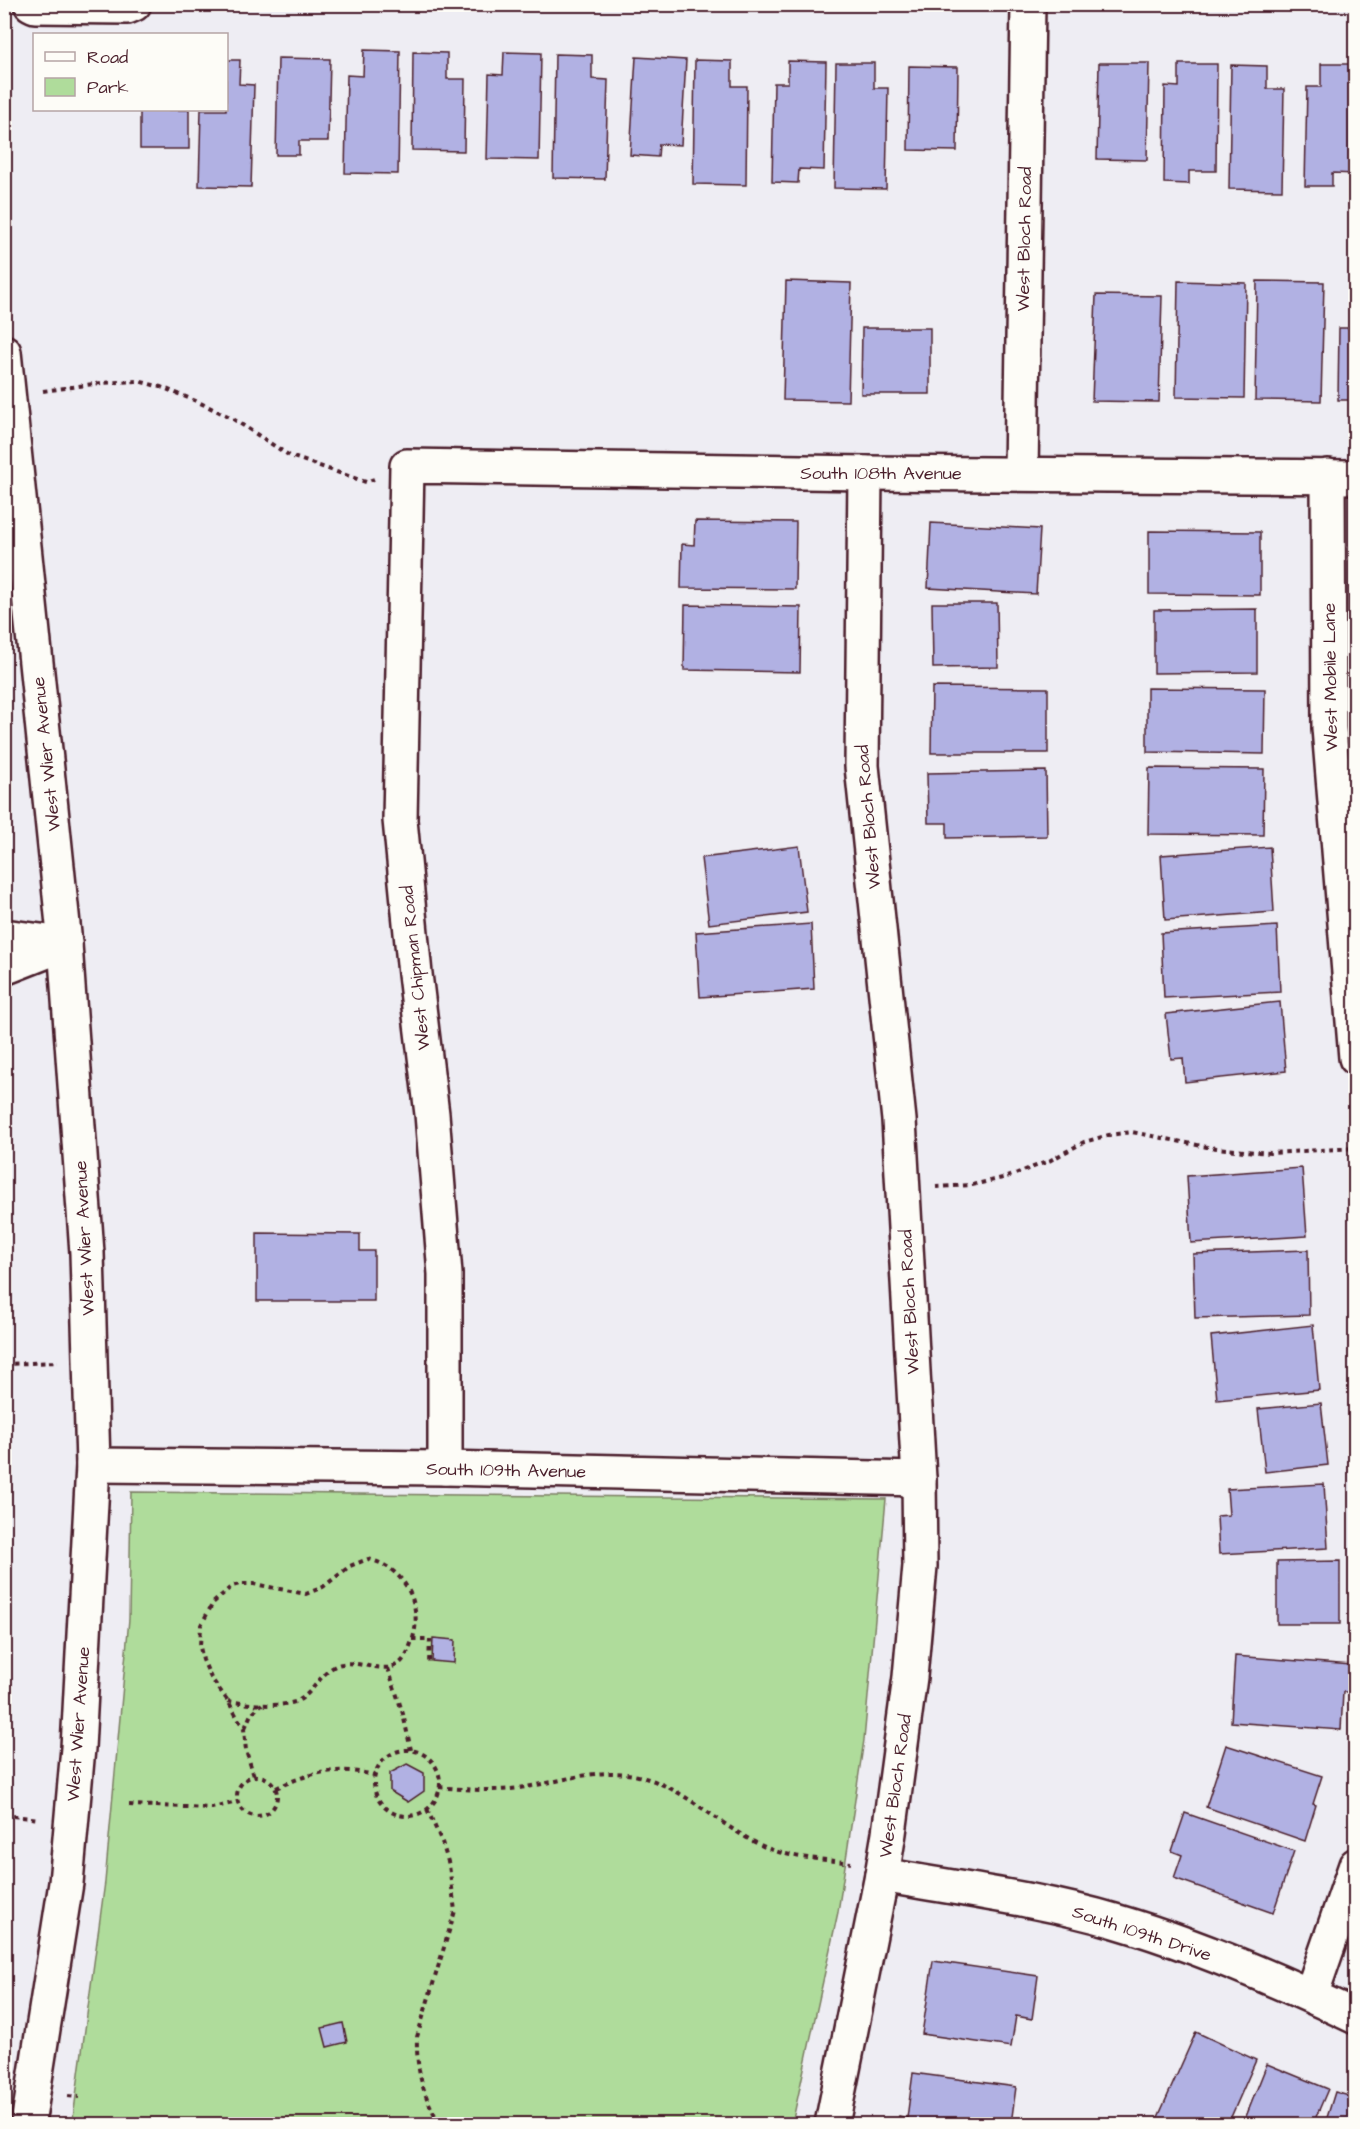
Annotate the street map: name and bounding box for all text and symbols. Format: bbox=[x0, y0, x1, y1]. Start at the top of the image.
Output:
legend bbox=[33, 33, 228, 111]
text: Road bbox=[87, 45, 128, 70]
text: Park bbox=[87, 75, 129, 100]
street label: West Bloch Road bbox=[1011, 166, 1038, 312]
street label: South 108th Avenue bbox=[800, 461, 962, 486]
street label: West Mobile Lane bbox=[1317, 602, 1344, 751]
street label: West Wier Avenue bbox=[26, 675, 67, 832]
street label: West Bloch Road bbox=[850, 744, 887, 890]
street label: West Chipman Road bbox=[394, 884, 437, 1051]
street label: West Wier Avenue bbox=[68, 1160, 101, 1316]
street label: West Bloch Road bbox=[893, 1229, 926, 1375]
street label: South 109th Avenue bbox=[426, 1457, 586, 1484]
street label: West Wier Avenue bbox=[61, 1645, 96, 1802]
street label: West Bloch Road bbox=[873, 1713, 918, 1860]
street label: South 109th Drive bbox=[1069, 1899, 1215, 1968]

